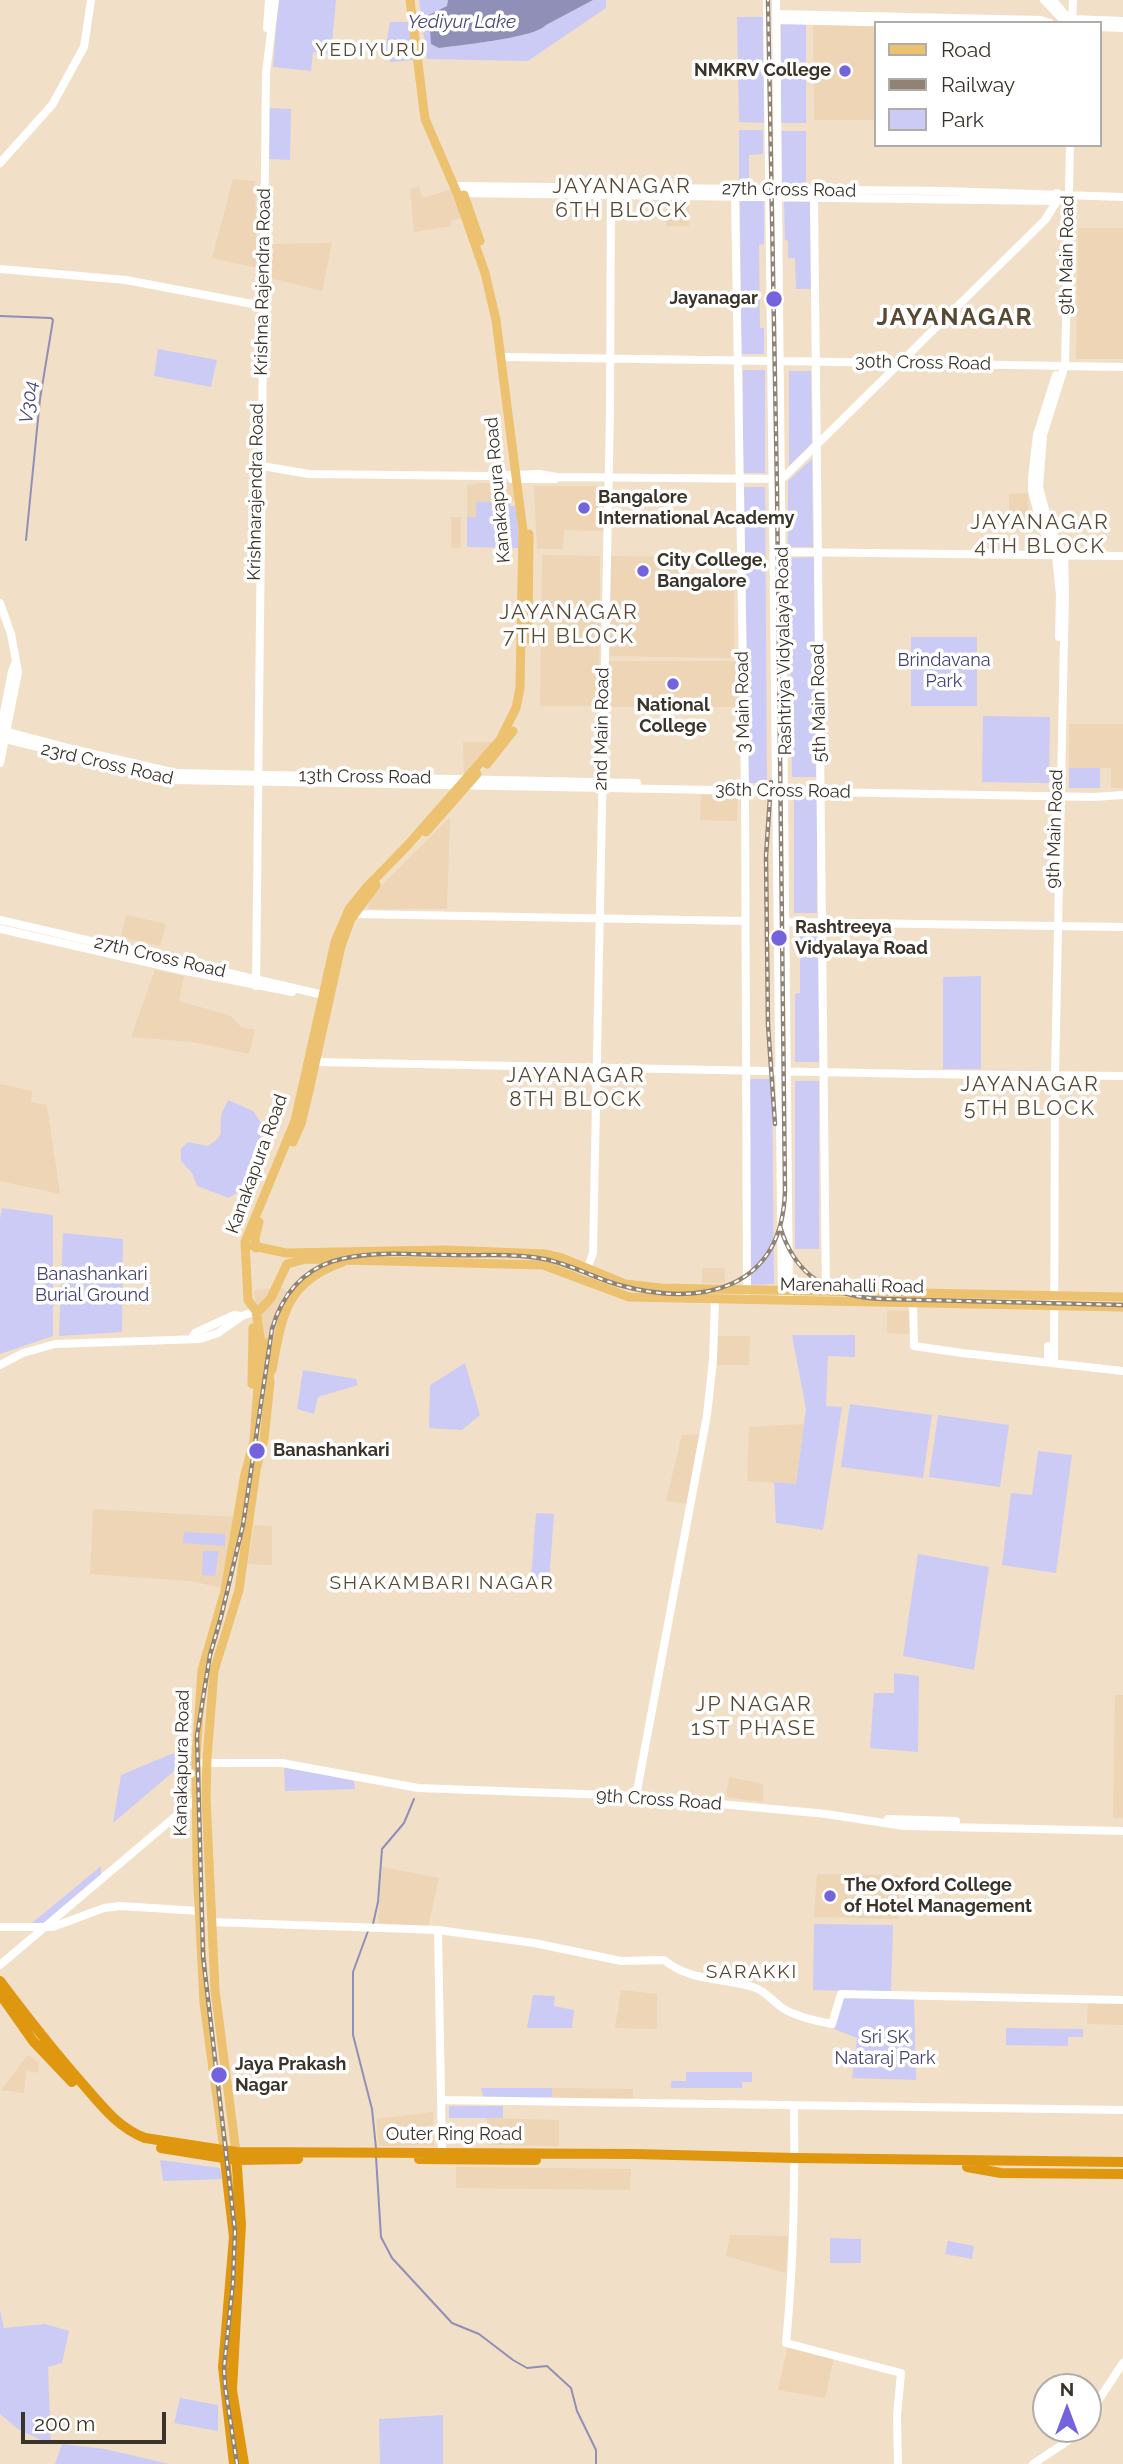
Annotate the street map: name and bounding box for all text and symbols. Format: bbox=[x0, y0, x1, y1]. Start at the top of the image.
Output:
water label: Yediyur Lake bbox=[408, 11, 516, 33]
legend bbox=[874, 21, 1102, 147]
text: Road bbox=[941, 37, 991, 62]
district label: YEDIYURU bbox=[316, 39, 426, 61]
place label: NMKRV College bbox=[694, 60, 831, 82]
marker: NMKRV College bbox=[837, 63, 853, 79]
text: Railway bbox=[941, 72, 1015, 97]
text: Park bbox=[941, 107, 984, 132]
district label: JAYANAGAR 6TH BLOCK bbox=[553, 174, 691, 224]
street label: 27th Cross Road bbox=[722, 178, 856, 202]
street label: Krishna Rajendra Road bbox=[251, 188, 275, 376]
street label: 9th Main Road bbox=[1055, 195, 1079, 315]
place label: Jayanagar bbox=[669, 288, 758, 310]
marker: Jayanagar bbox=[764, 289, 784, 309]
district label: JAYANAGAR bbox=[878, 304, 1032, 332]
street label: 30th Cross Road bbox=[855, 351, 991, 375]
water label: V304 bbox=[15, 379, 43, 425]
street label: Krishnarajendra Road bbox=[244, 403, 268, 581]
street label: Kanakapura Road bbox=[481, 416, 515, 564]
place label: Bangalore International Academy bbox=[598, 487, 794, 530]
marker: Bangalore International Academy bbox=[576, 500, 592, 516]
district label: JAYANAGAR 4TH BLOCK bbox=[971, 510, 1109, 560]
street label: Rashtriya Vidyalaya Road bbox=[771, 546, 797, 756]
place label: City College, Bangalore bbox=[657, 550, 767, 592]
marker: City College, Bangalore bbox=[635, 563, 651, 579]
district label: JAYANAGAR 7TH BLOCK bbox=[500, 600, 638, 650]
street label: 5th Main Road bbox=[807, 644, 831, 762]
park label: Brindavana Park bbox=[898, 650, 990, 692]
street label: 3 Main Road bbox=[731, 651, 755, 753]
street label: 2nd Main Road bbox=[590, 667, 614, 791]
marker: National College bbox=[665, 676, 681, 692]
place label: National College bbox=[636, 695, 710, 738]
street label: 23rd Cross Road bbox=[39, 738, 175, 790]
street label: 13th Cross Road bbox=[298, 765, 432, 789]
street label: 9th Main Road bbox=[1042, 769, 1068, 889]
street label: 36th Cross Road bbox=[715, 779, 851, 803]
place label: Rashtreeya Vidyalaya Road bbox=[795, 917, 928, 960]
marker: Rashtreeya Vidyalaya Road bbox=[769, 928, 789, 948]
street label: 27th Cross Road bbox=[92, 931, 228, 983]
district label: JAYANAGAR 8TH BLOCK bbox=[507, 1063, 645, 1113]
district label: JAYANAGAR 5TH BLOCK bbox=[961, 1072, 1099, 1122]
street label: Kanakapura Road bbox=[222, 1091, 292, 1237]
park label: Banashankari Burial Ground bbox=[35, 1264, 149, 1306]
street label: Marenahalli Road bbox=[780, 1274, 924, 1298]
place label: Banashankari bbox=[273, 1440, 390, 1462]
marker: Banashankari bbox=[247, 1441, 267, 1461]
district label: SHAKAMBARI NAGAR bbox=[331, 1572, 553, 1594]
street label: Kanakapura Road bbox=[170, 1689, 194, 1837]
district label: JP NAGAR 1ST PHASE bbox=[692, 1692, 816, 1742]
street label: 9th Cross Road bbox=[595, 1785, 723, 1815]
place label: The Oxford College of Hotel Management bbox=[844, 1875, 1032, 1918]
marker: The Oxford College of Hotel Management bbox=[822, 1888, 838, 1904]
district label: SARAKKI bbox=[707, 1961, 797, 1983]
park label: Sri SK Nataraj Park bbox=[835, 2027, 935, 2070]
place label: Jaya Prakash Nagar bbox=[235, 2054, 346, 2096]
marker: Jaya Prakash Nagar bbox=[209, 2065, 229, 2085]
street label: Outer Ring Road bbox=[386, 2124, 522, 2146]
north arrow bbox=[1032, 2373, 1102, 2443]
text: N bbox=[1060, 2378, 1074, 2400]
scale bar bbox=[24, 2398, 170, 2442]
text: 200 m bbox=[34, 2411, 95, 2436]

